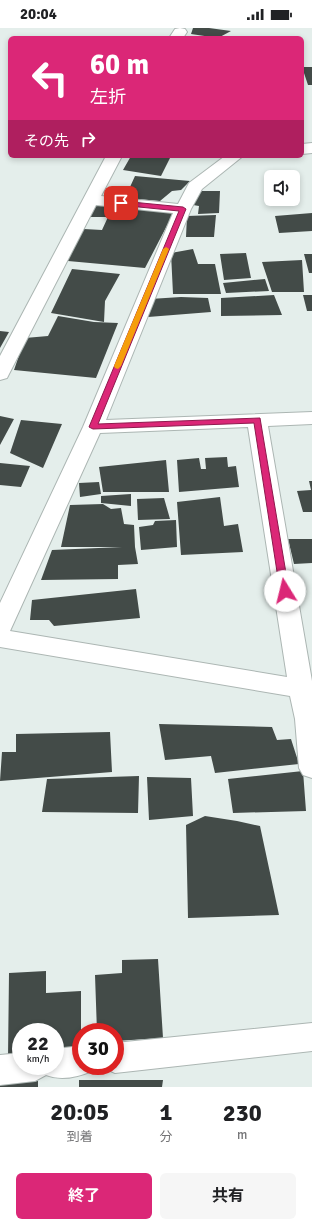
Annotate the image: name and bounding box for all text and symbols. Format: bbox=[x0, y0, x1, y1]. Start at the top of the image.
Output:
text: 20:04 bbox=[20, 5, 57, 23]
text: 60 m bbox=[90, 48, 149, 82]
icon: left bbox=[24, 52, 76, 104]
text: 左折 bbox=[90, 86, 126, 108]
icon: right bbox=[77, 128, 99, 150]
text: その先 bbox=[24, 132, 69, 150]
map controls bbox=[264, 170, 300, 206]
button: sound bbox=[264, 170, 300, 206]
pin bbox=[104, 186, 138, 220]
icon: arrive bbox=[110, 192, 132, 214]
position arrow bbox=[264, 570, 306, 612]
speed limit sign: 30 bbox=[72, 1023, 124, 1075]
text: 22 bbox=[27, 1031, 49, 1056]
text: km/h bbox=[27, 1053, 49, 1065]
text: 20:05 bbox=[50, 1097, 109, 1127]
text: 1 bbox=[160, 1097, 172, 1127]
text: 230 bbox=[223, 1098, 262, 1128]
text: m bbox=[237, 1127, 247, 1143]
text: 到着 bbox=[67, 1129, 93, 1145]
text: 分 bbox=[159, 1129, 173, 1145]
button: 終了 bbox=[16, 1173, 152, 1219]
button: 共有 bbox=[160, 1173, 296, 1219]

